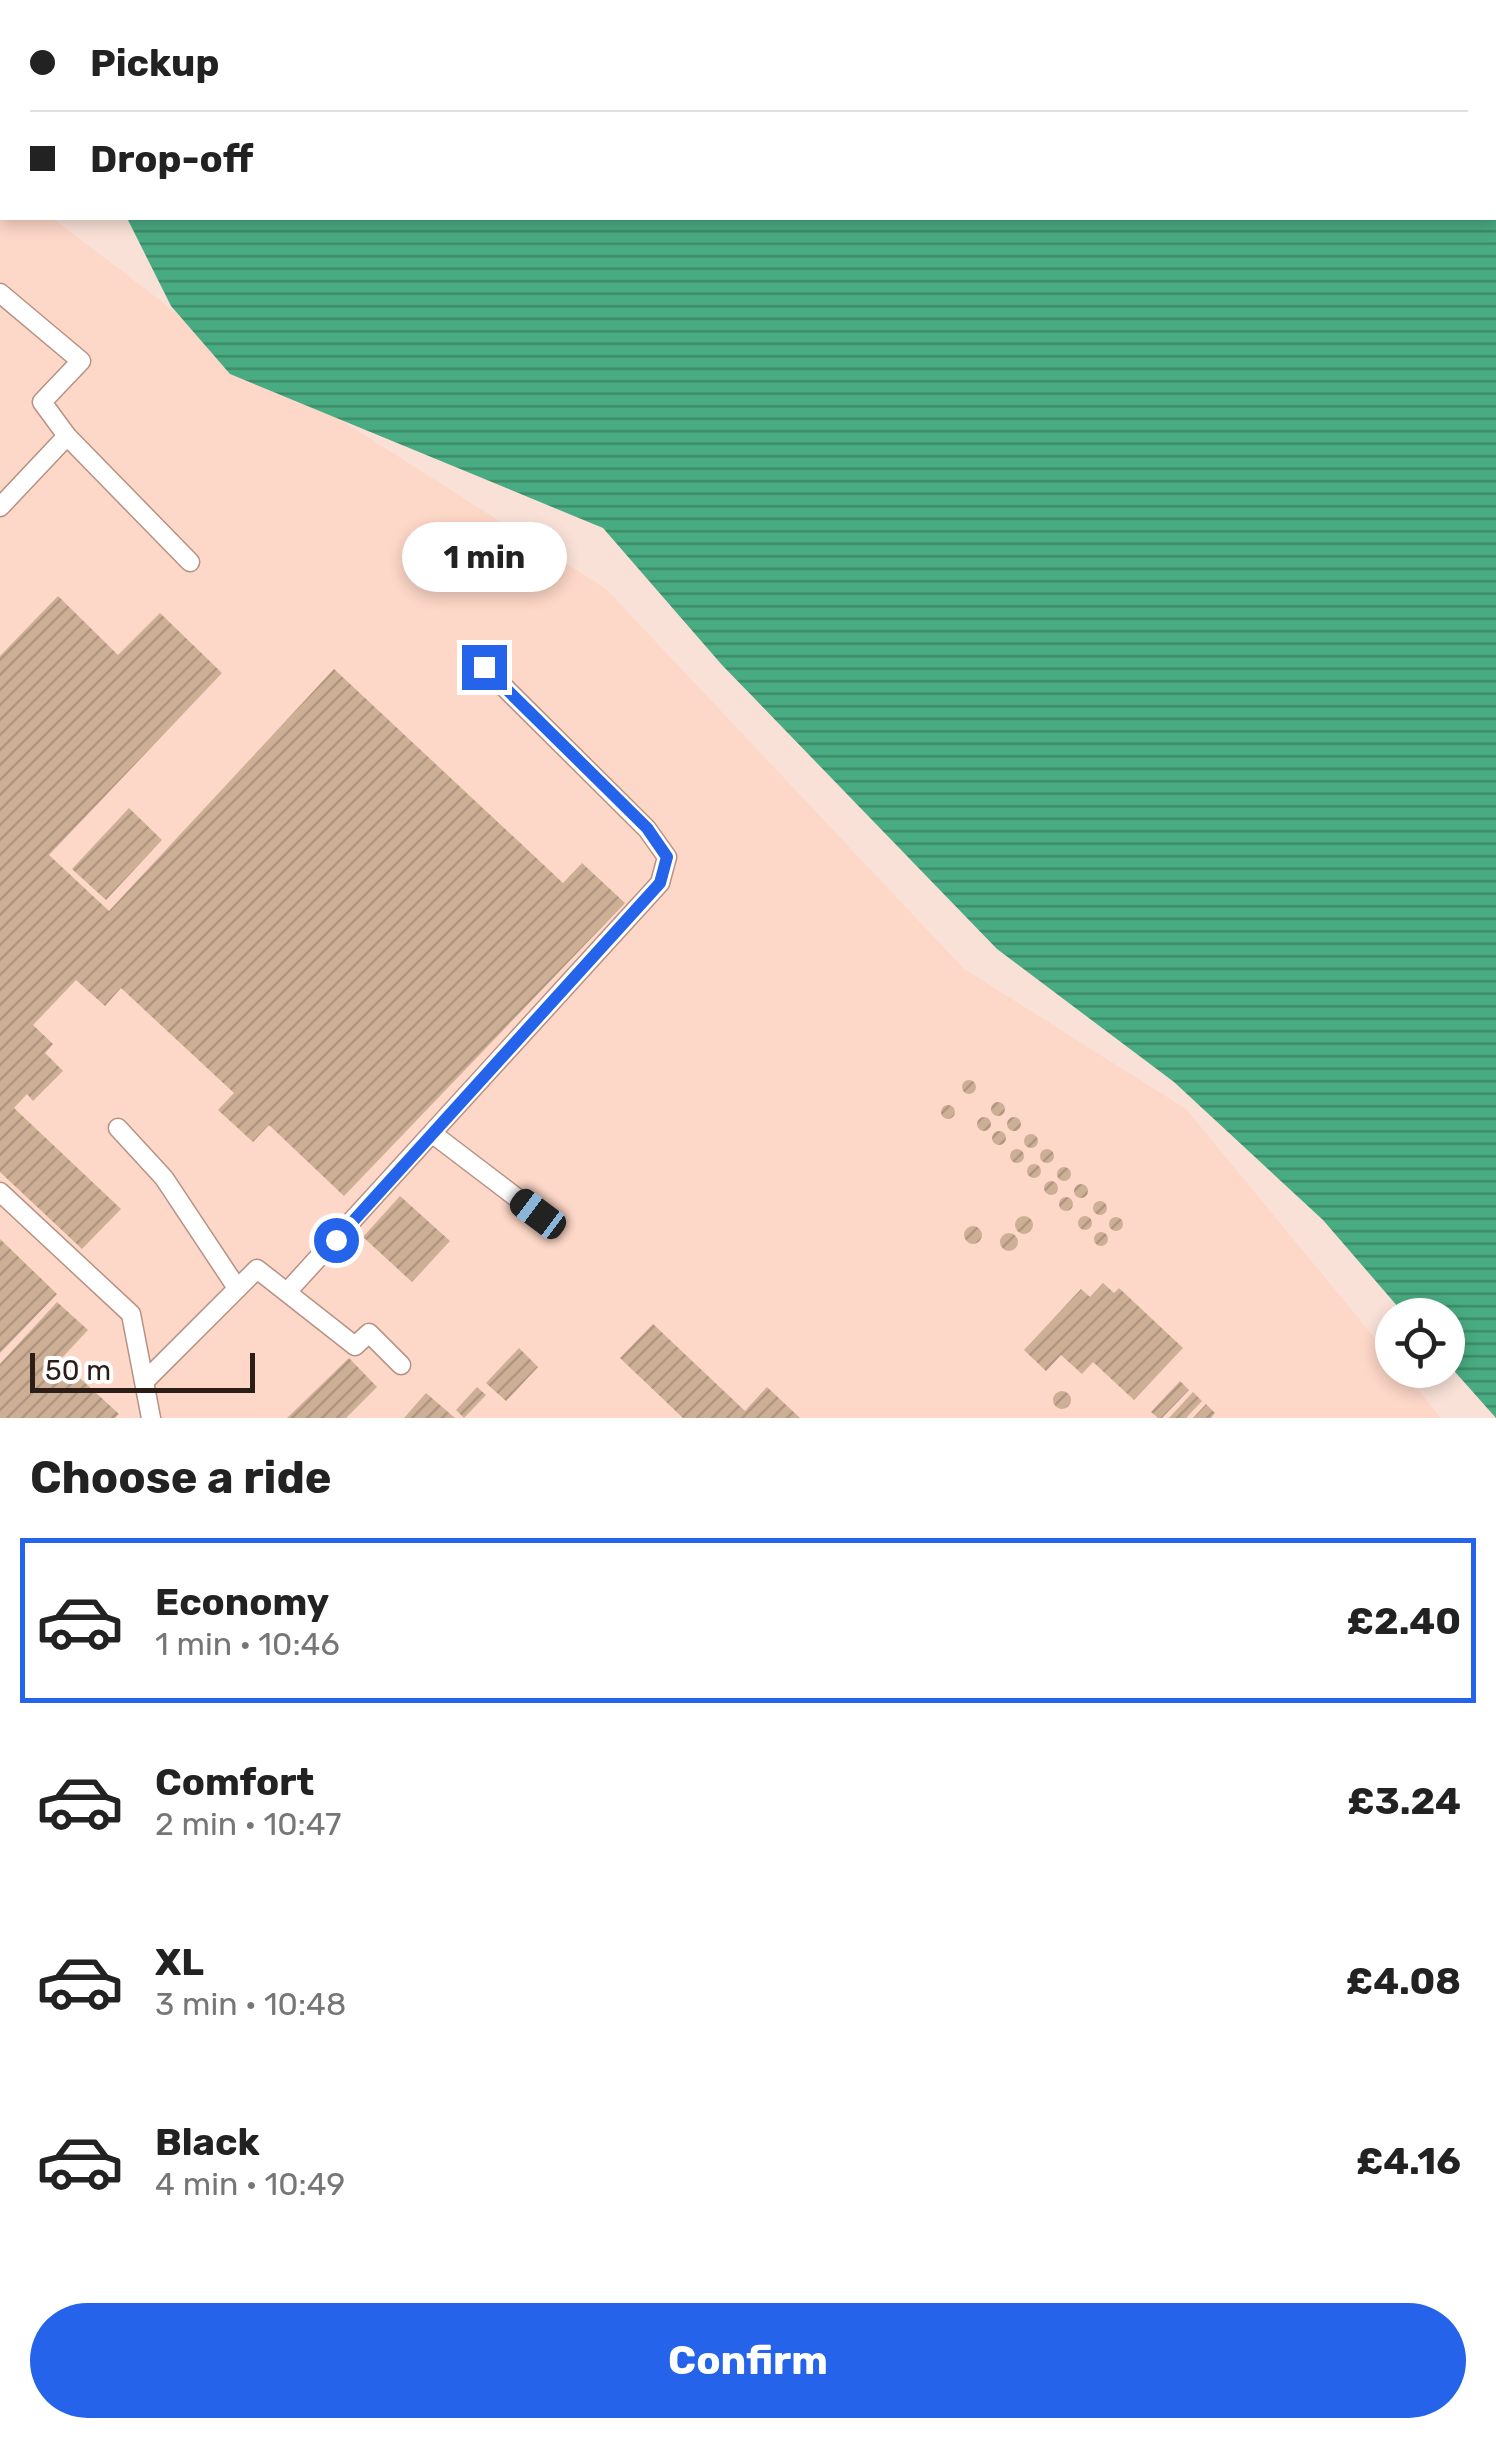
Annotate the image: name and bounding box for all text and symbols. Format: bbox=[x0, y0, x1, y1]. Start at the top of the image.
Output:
text: Pickup bbox=[90, 40, 219, 86]
text: Drop-off bbox=[90, 136, 253, 182]
callout: 1 min bbox=[402, 522, 566, 592]
text: 1 min bbox=[444, 538, 525, 576]
route end bbox=[462, 645, 507, 690]
car bbox=[505, 1184, 571, 1244]
route start bbox=[314, 1218, 359, 1263]
map controls bbox=[1375, 1298, 1465, 1388]
button: locate bbox=[1375, 1298, 1465, 1388]
scale bar bbox=[30, 1348, 255, 1392]
text: 50 m bbox=[45, 1354, 111, 1387]
text: Choose a ride bbox=[30, 1451, 332, 1504]
icon: car bbox=[35, 1576, 125, 1666]
text: Economy bbox=[155, 1579, 329, 1625]
text: £2.40 bbox=[1347, 1598, 1461, 1644]
text: 1 min · 10:46 bbox=[155, 1625, 340, 1663]
icon: car bbox=[35, 1756, 125, 1846]
text: Comfort bbox=[155, 1759, 314, 1805]
text: £3.24 bbox=[1347, 1778, 1461, 1824]
text: 2 min · 10:47 bbox=[155, 1805, 341, 1843]
icon: car bbox=[35, 1936, 125, 2026]
text: XL bbox=[155, 1939, 204, 1985]
text: £4.08 bbox=[1346, 1958, 1461, 2004]
text: 3 min · 10:48 bbox=[155, 1985, 346, 2023]
icon: car bbox=[35, 2116, 125, 2206]
text: Black bbox=[155, 2119, 260, 2165]
text: £4.16 bbox=[1356, 2138, 1461, 2184]
text: 4 min · 10:49 bbox=[155, 2165, 345, 2203]
button: Confirm bbox=[30, 2303, 1466, 2418]

